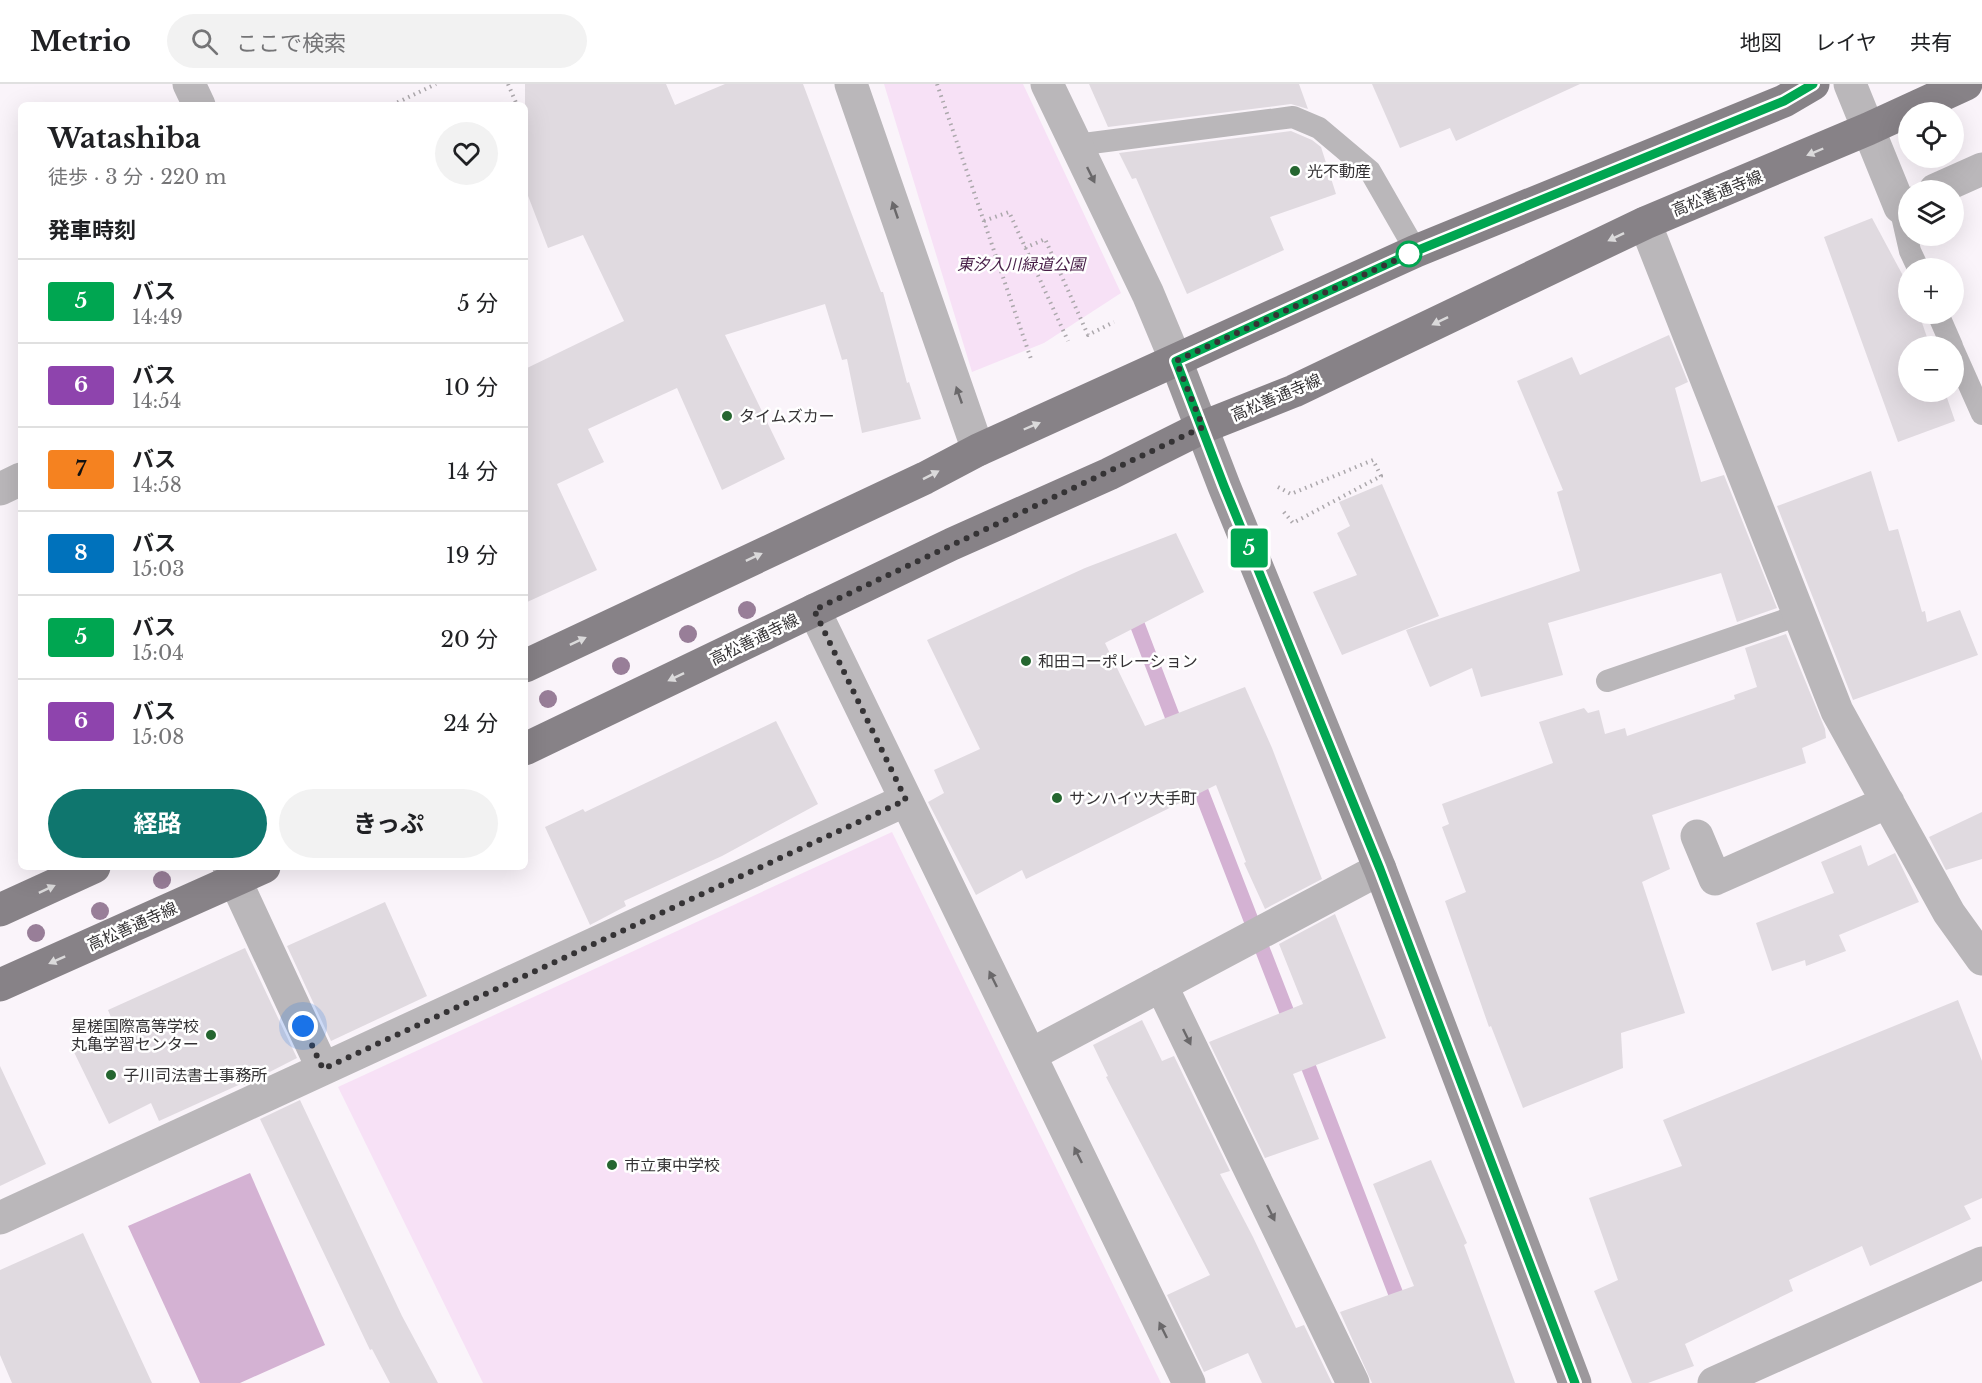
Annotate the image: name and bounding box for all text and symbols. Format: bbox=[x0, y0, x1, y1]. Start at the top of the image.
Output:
search box bbox=[167, 14, 587, 68]
text: Metrio bbox=[30, 24, 131, 59]
icon: search bbox=[188, 25, 221, 58]
text: ここで検索 bbox=[236, 30, 346, 57]
text: 地図 bbox=[1740, 30, 1782, 56]
text: レイヤ bbox=[1815, 30, 1877, 56]
text: 共有 bbox=[1910, 30, 1952, 56]
map controls bbox=[1898, 102, 1964, 402]
button: locate bbox=[1898, 102, 1964, 168]
text: Watashiba bbox=[48, 121, 201, 156]
button: heart bbox=[435, 122, 498, 185]
one-way arrow bbox=[1805, 147, 1823, 157]
place label: 光不動産 bbox=[1307, 161, 1371, 181]
marker: 光不動産 bbox=[1288, 164, 1302, 178]
text: 徒歩 · 3 分 · 220 m bbox=[48, 165, 227, 189]
one-way arrow bbox=[1086, 166, 1095, 183]
street label: 高松善通寺線 bbox=[1669, 166, 1765, 220]
button: layers bbox=[1898, 180, 1964, 246]
one-way arrow bbox=[889, 201, 899, 219]
text: 発車時刻 bbox=[48, 217, 136, 244]
one-way arrow bbox=[1607, 232, 1624, 241]
unlabelled marker bbox=[1396, 241, 1422, 267]
park label: 東汐入川緑道公園 bbox=[957, 254, 1087, 274]
button: + bbox=[1898, 258, 1964, 324]
text: バス bbox=[132, 278, 176, 305]
text: 5 bbox=[75, 288, 87, 314]
text: 5 分 bbox=[457, 290, 498, 317]
text: 14:49 bbox=[132, 305, 183, 329]
one-way arrow bbox=[1431, 316, 1448, 325]
button: − bbox=[1898, 336, 1964, 402]
text: バス bbox=[132, 362, 176, 389]
street label: 高松善通寺線 bbox=[1228, 369, 1324, 425]
text: 6 bbox=[74, 372, 88, 398]
text: 10 分 bbox=[444, 374, 498, 401]
one-way arrow bbox=[954, 385, 964, 403]
text: 14:54 bbox=[132, 389, 181, 413]
place label: タイムズカー bbox=[739, 406, 835, 426]
marker: タイムズカー bbox=[720, 409, 734, 423]
one-way arrow bbox=[1023, 421, 1041, 431]
text: バス bbox=[132, 446, 176, 473]
text: 7 bbox=[76, 456, 86, 482]
text: 14 分 bbox=[447, 458, 498, 485]
one-way arrow bbox=[922, 470, 939, 479]
text: 14:58 bbox=[132, 473, 182, 497]
line badge: 5 bbox=[1230, 528, 1268, 568]
text: バス bbox=[132, 530, 176, 557]
text: 5 bbox=[1243, 535, 1255, 561]
text: 8 bbox=[74, 540, 88, 566]
text: 19 分 bbox=[446, 542, 498, 569]
one-way arrow bbox=[746, 553, 763, 562]
text: 15:03 bbox=[132, 557, 185, 581]
street label: 高松善通寺線 bbox=[706, 609, 802, 669]
text: バス bbox=[132, 614, 176, 641]
text: 5 bbox=[75, 624, 87, 650]
text: 20 分 bbox=[440, 626, 498, 653]
one-way arrow bbox=[569, 636, 586, 645]
text: 15:04 bbox=[132, 641, 184, 665]
place label: 和田コーポレーション bbox=[1038, 651, 1198, 671]
marker: 和田コーポレーション bbox=[1019, 654, 1033, 668]
one-way arrow bbox=[667, 672, 684, 681]
text: バス bbox=[132, 698, 176, 725]
text: 6 bbox=[74, 708, 88, 734]
text: 24 分 bbox=[443, 710, 498, 737]
text: 15:08 bbox=[132, 725, 184, 749]
place label: サンハイツ大手町 bbox=[1069, 788, 1197, 808]
button: 経路 bbox=[48, 789, 267, 858]
button: きっぷ bbox=[279, 789, 498, 858]
marker: サンハイツ大手町 bbox=[1050, 791, 1064, 805]
one-way arrow bbox=[38, 884, 55, 893]
street label: 高松善通寺線 bbox=[84, 897, 180, 955]
one-way arrow bbox=[48, 955, 65, 964]
one-way arrow bbox=[988, 971, 998, 988]
your location bbox=[288, 1011, 318, 1041]
place label: 星槎国際高等学校 丸亀学習センター bbox=[71, 1016, 199, 1054]
marker: 星槎国際高等学校 丸亀学習センター bbox=[204, 1028, 218, 1042]
one-way arrow bbox=[1182, 1029, 1191, 1046]
place label: 子川司法書士事務所 bbox=[123, 1065, 267, 1085]
marker: 子川司法書士事務所 bbox=[104, 1068, 118, 1082]
one-way arrow bbox=[1074, 1146, 1083, 1163]
place label: 市立東中学校 bbox=[624, 1155, 720, 1175]
marker: 市立東中学校 bbox=[605, 1158, 619, 1172]
one-way arrow bbox=[1267, 1205, 1276, 1222]
one-way arrow bbox=[1159, 1322, 1168, 1339]

